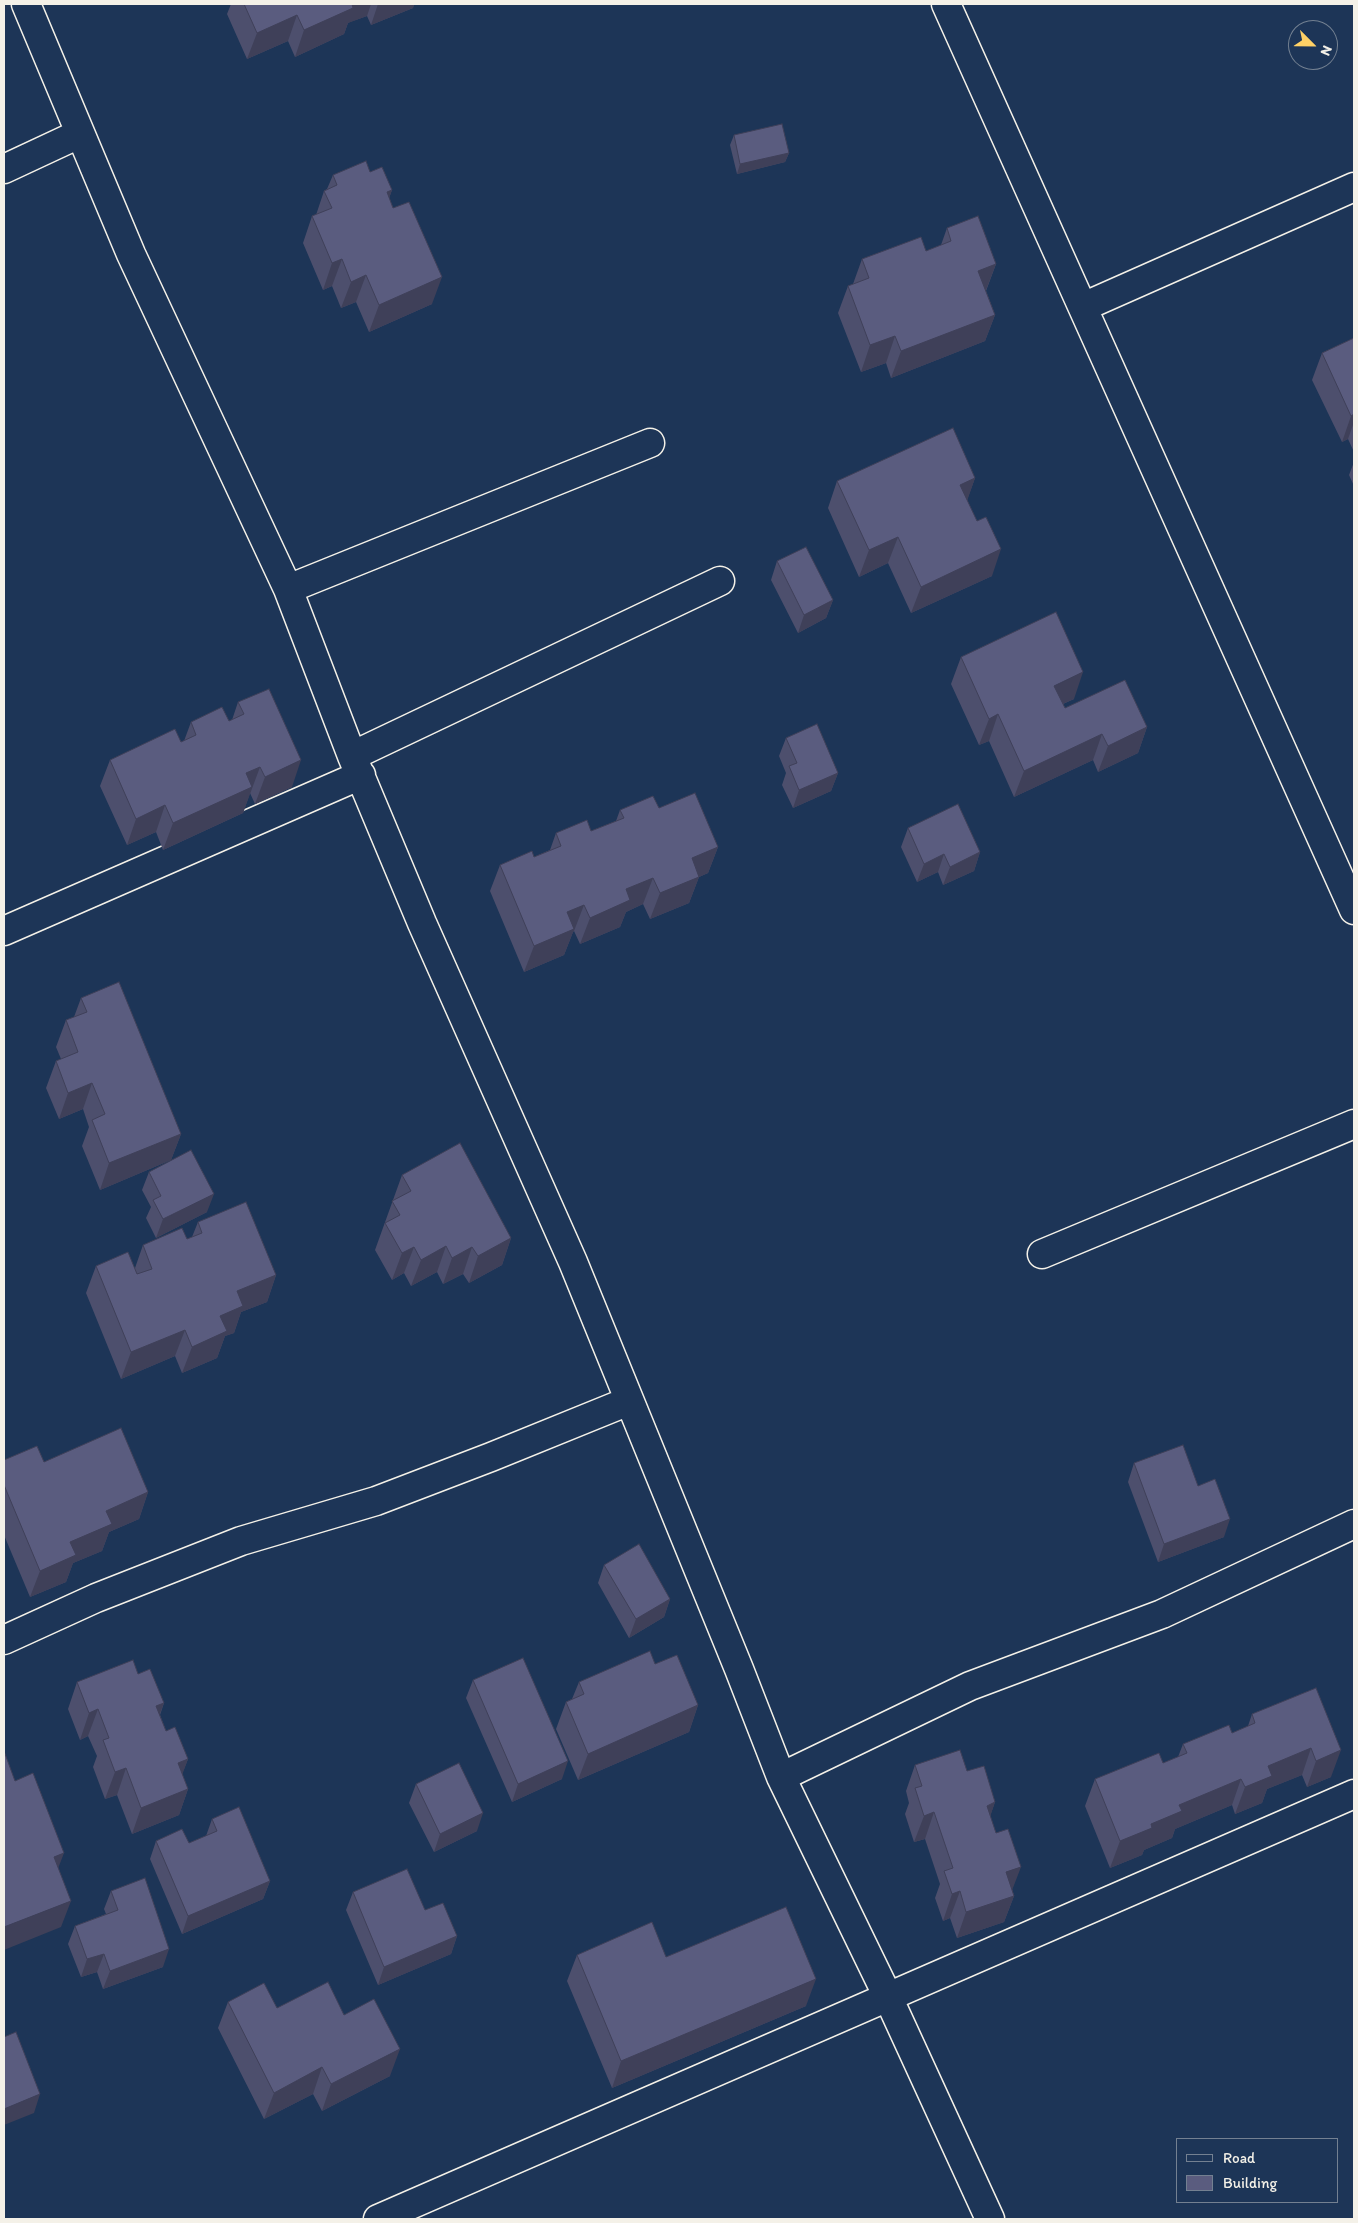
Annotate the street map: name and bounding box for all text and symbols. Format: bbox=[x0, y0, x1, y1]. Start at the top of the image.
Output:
north arrow bbox=[1288, 20, 1338, 70]
text: N bbox=[1317, 43, 1336, 58]
legend bbox=[1176, 2138, 1338, 2203]
text: Road bbox=[1223, 2149, 1255, 2167]
text: Building bbox=[1223, 2174, 1277, 2192]

